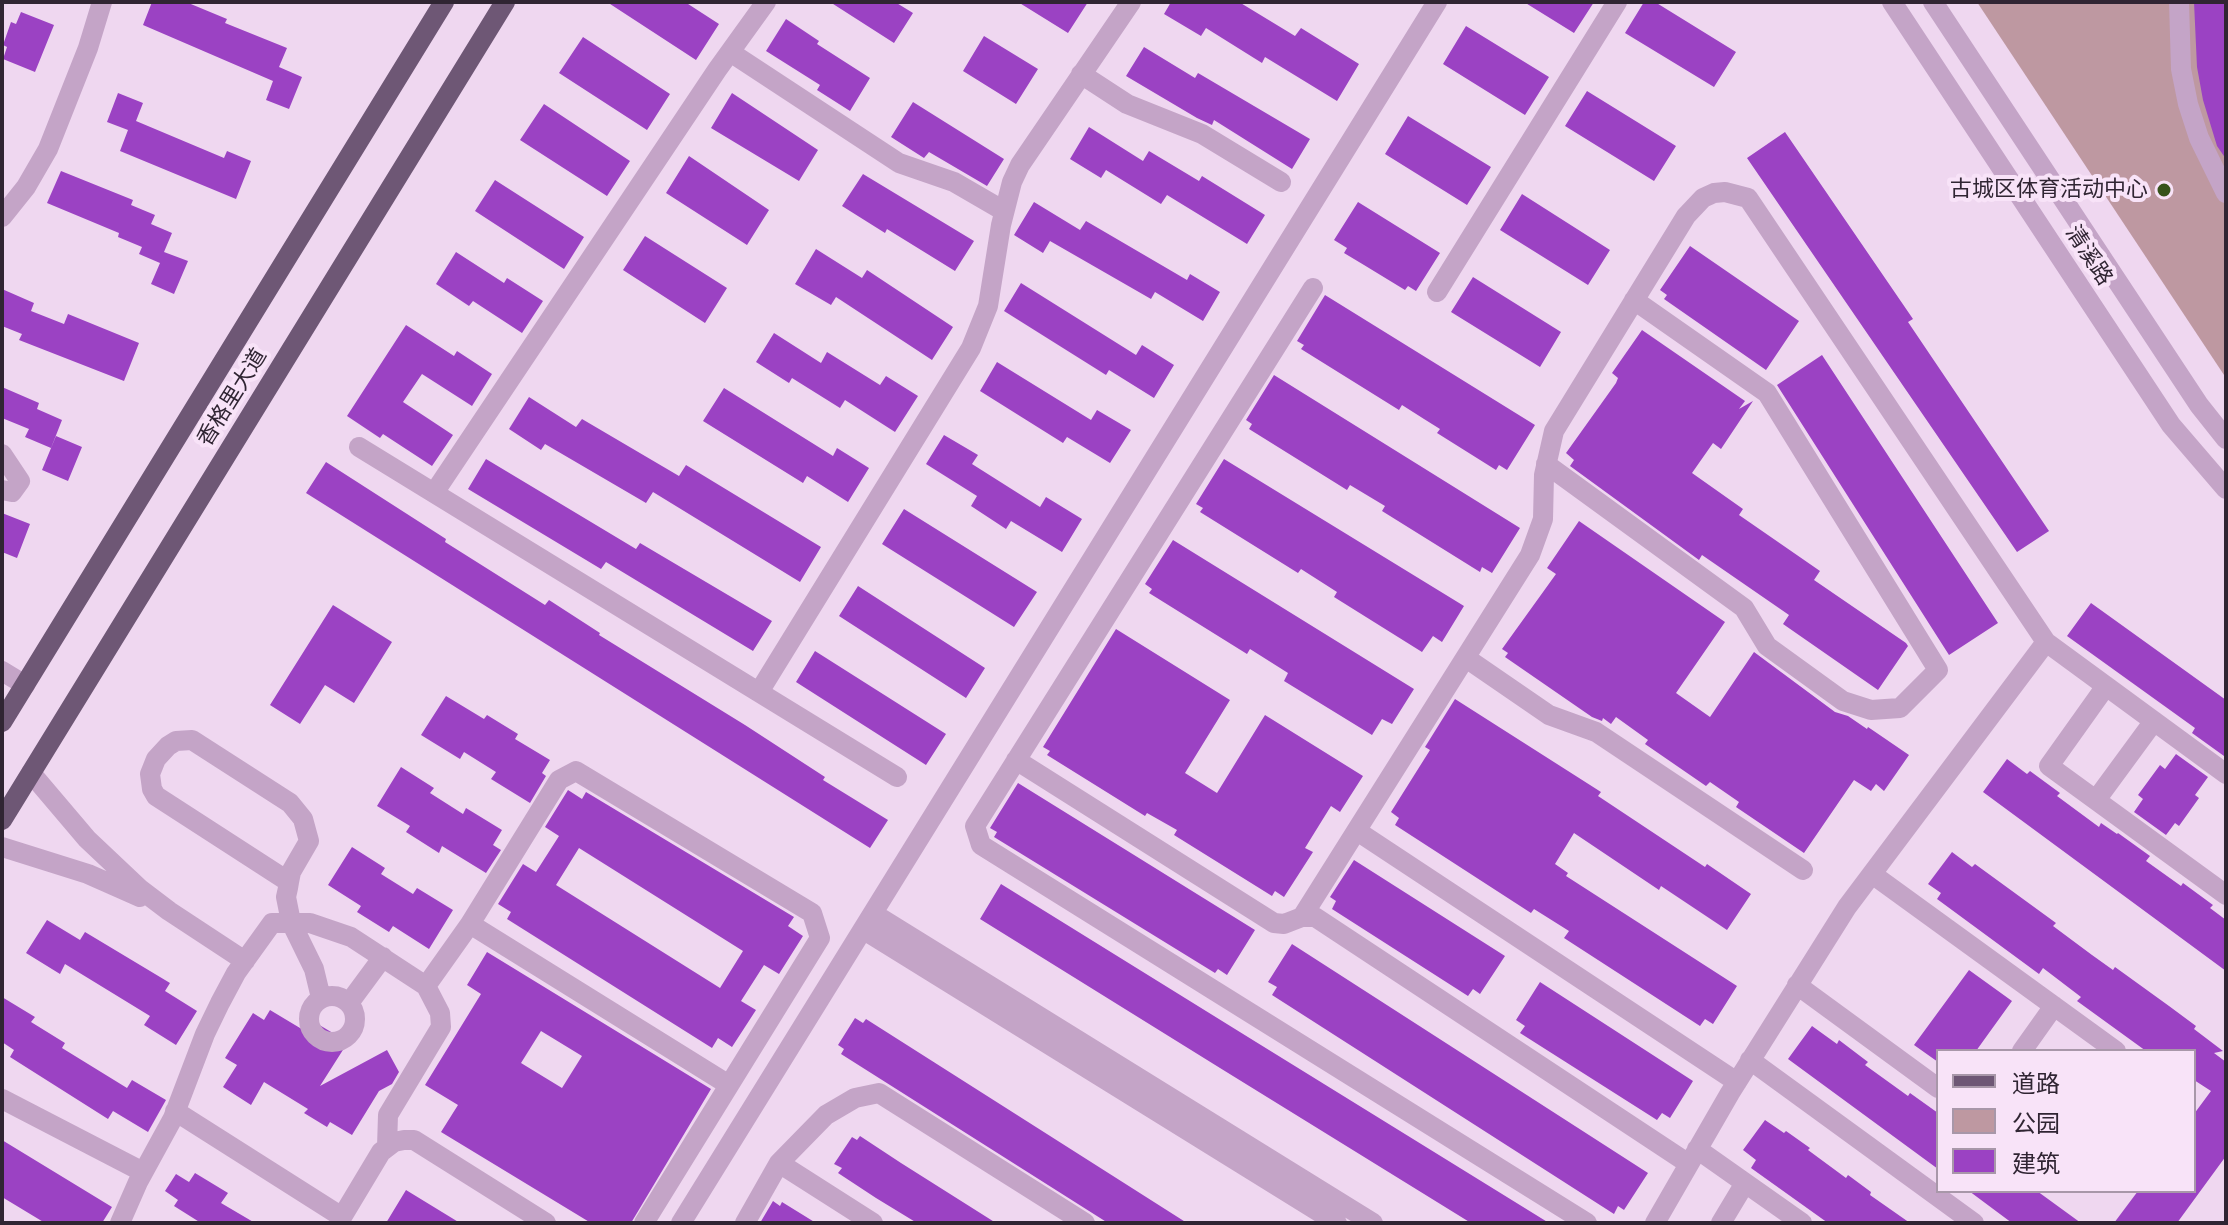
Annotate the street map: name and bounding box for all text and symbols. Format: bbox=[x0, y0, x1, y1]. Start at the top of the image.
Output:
place label: 古城区体育活动中心 bbox=[1950, 177, 2148, 203]
marker: 古城区体育活动中心 bbox=[2155, 181, 2173, 199]
street label: 清溪路 bbox=[2059, 221, 2117, 291]
street label: 香格里大道 bbox=[193, 344, 273, 452]
legend bbox=[1936, 1049, 2196, 1193]
text: 道路 bbox=[2012, 1070, 2060, 1098]
text: 公园 bbox=[2012, 1110, 2060, 1138]
text: 建筑 bbox=[2012, 1150, 2060, 1178]

